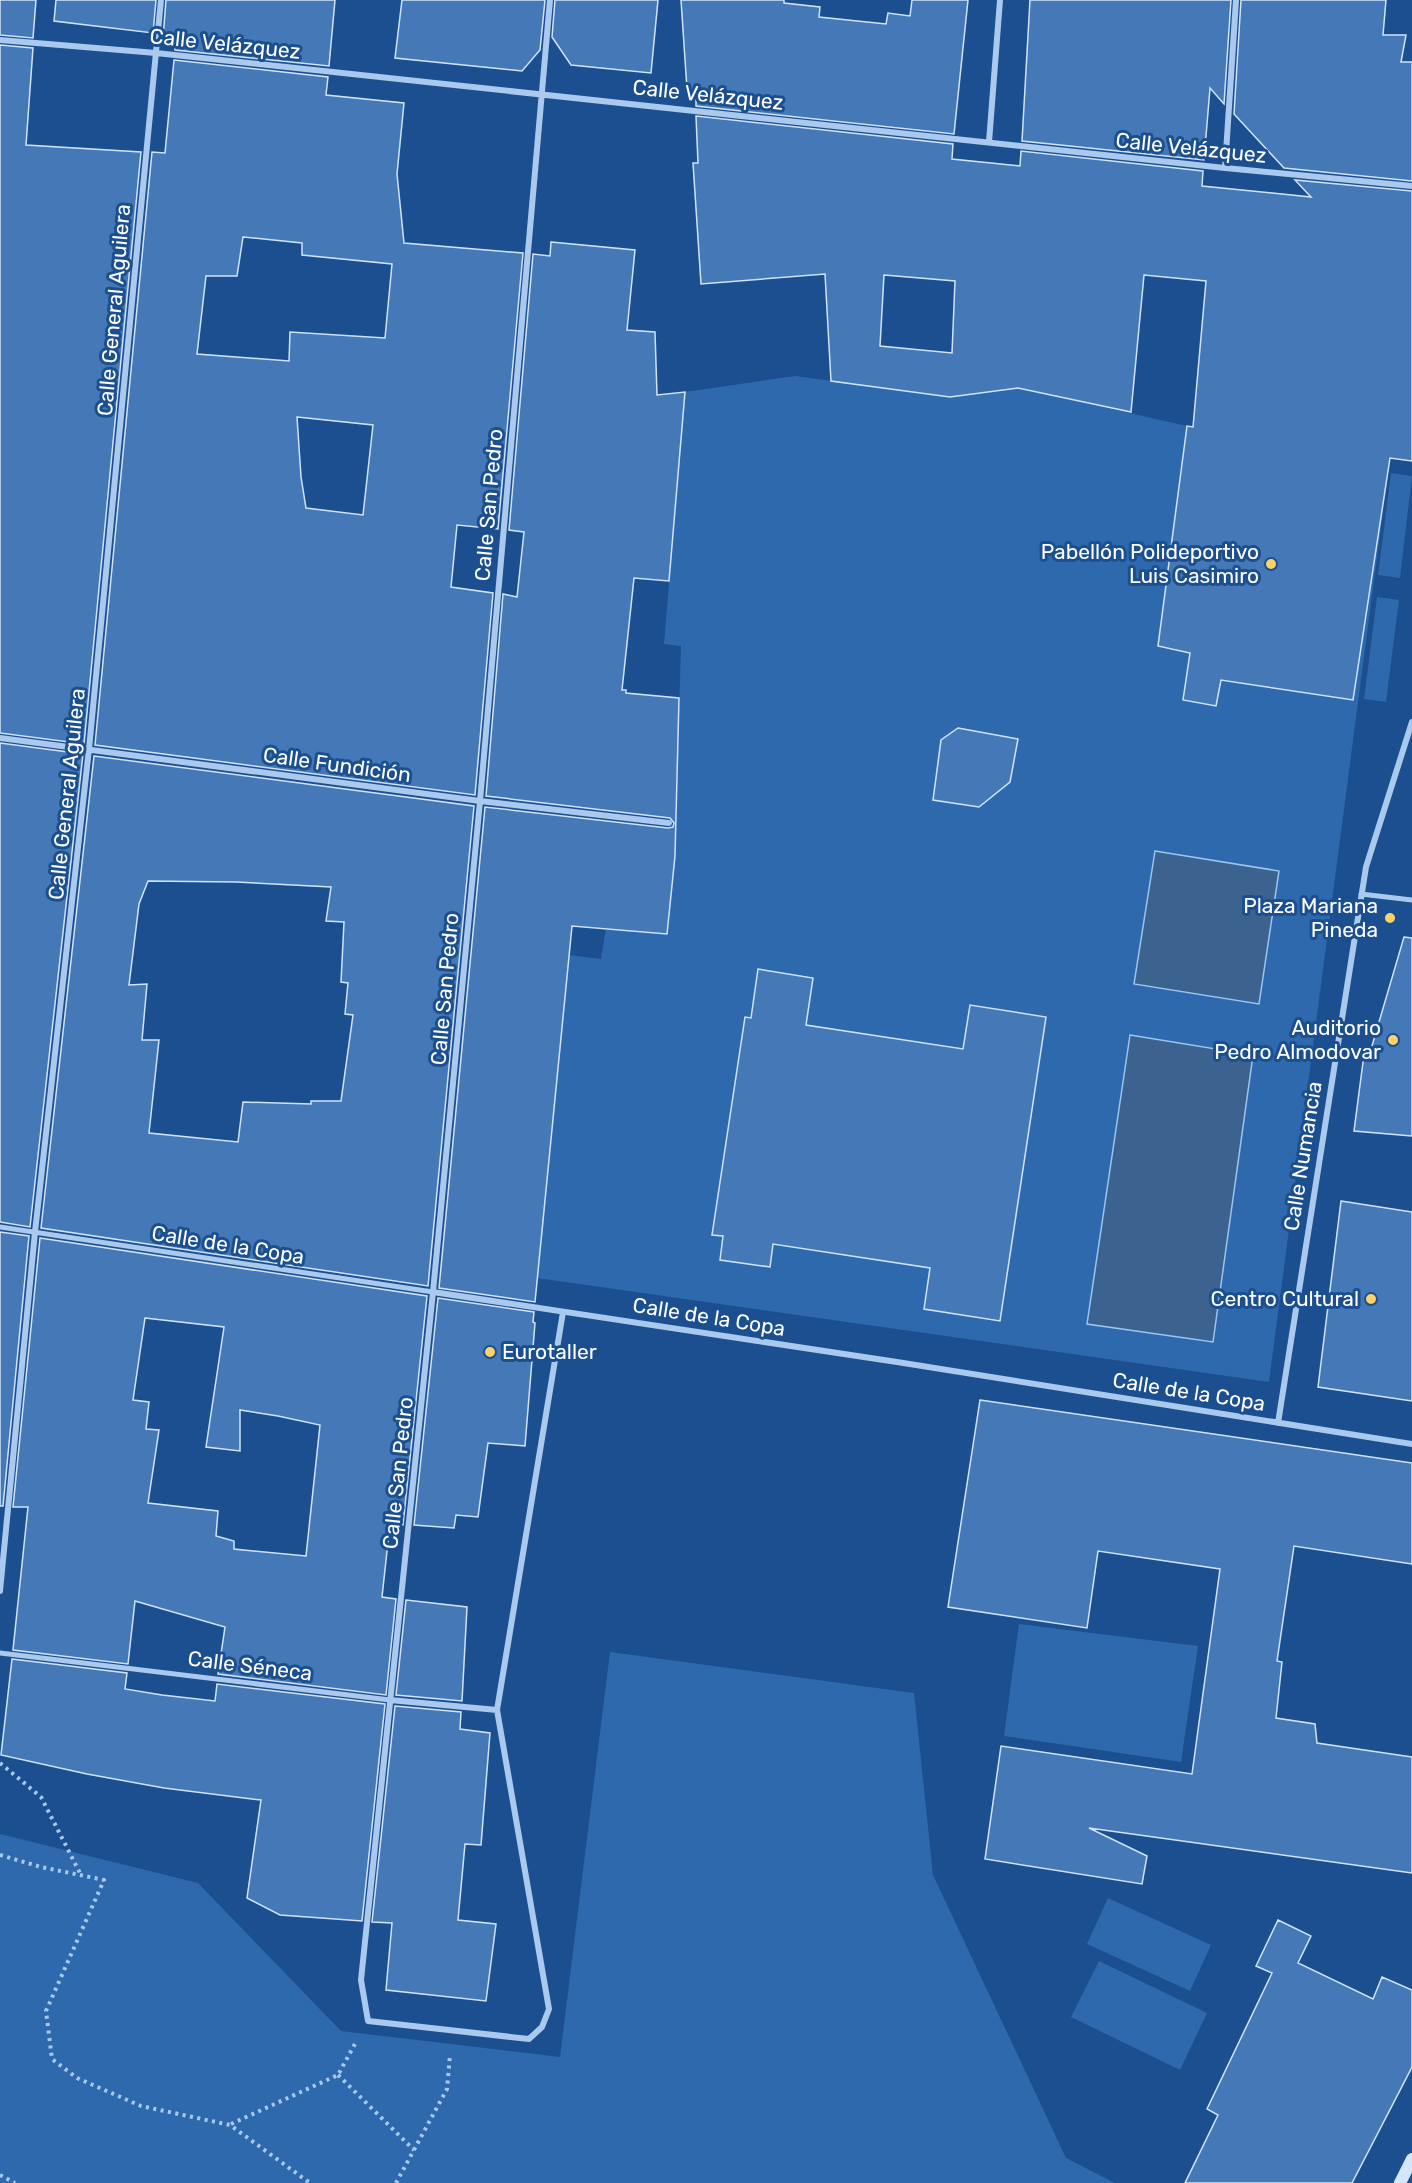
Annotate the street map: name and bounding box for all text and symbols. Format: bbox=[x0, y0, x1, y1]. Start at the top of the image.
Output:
street label: Calle Velázquez bbox=[148, 23, 302, 64]
street label: Calle Velázquez bbox=[631, 74, 785, 115]
street label: Calle Velázquez bbox=[1114, 127, 1268, 168]
street label: Calle General Aguilera bbox=[92, 203, 135, 417]
street label: Calle San Pedro bbox=[469, 428, 508, 582]
place label: Pabellón Polideportivo Luis Casimiro bbox=[1041, 539, 1259, 588]
marker: Pabellón Polideportivo Luis Casimiro bbox=[1264, 557, 1278, 571]
street label: Calle General Aguilera bbox=[43, 687, 90, 901]
street label: Calle Fundición bbox=[261, 742, 413, 787]
place label: Plaza Mariana Pineda bbox=[1243, 893, 1378, 942]
marker: Plaza Mariana Pineda bbox=[1383, 911, 1397, 925]
street label: Calle San Pedro bbox=[425, 912, 464, 1066]
place label: Auditorio Pedro Almodovar bbox=[1214, 1015, 1381, 1064]
marker: Auditorio Pedro Almodovar bbox=[1386, 1033, 1400, 1047]
street label: Calle Numancia bbox=[1278, 1079, 1327, 1233]
street label: Calle de la Copa bbox=[150, 1220, 306, 1269]
place label: Centro Cultural bbox=[1210, 1286, 1359, 1311]
street label: Calle de la Copa bbox=[631, 1292, 787, 1341]
marker: Centro Cultural bbox=[1364, 1292, 1378, 1306]
place label: Eurotaller bbox=[502, 1339, 597, 1364]
marker: Eurotaller bbox=[483, 1345, 497, 1359]
street label: Calle de la Copa bbox=[1111, 1367, 1267, 1416]
street label: Calle San Pedro bbox=[377, 1396, 418, 1550]
street label: Calle Séneca bbox=[186, 1645, 314, 1686]

